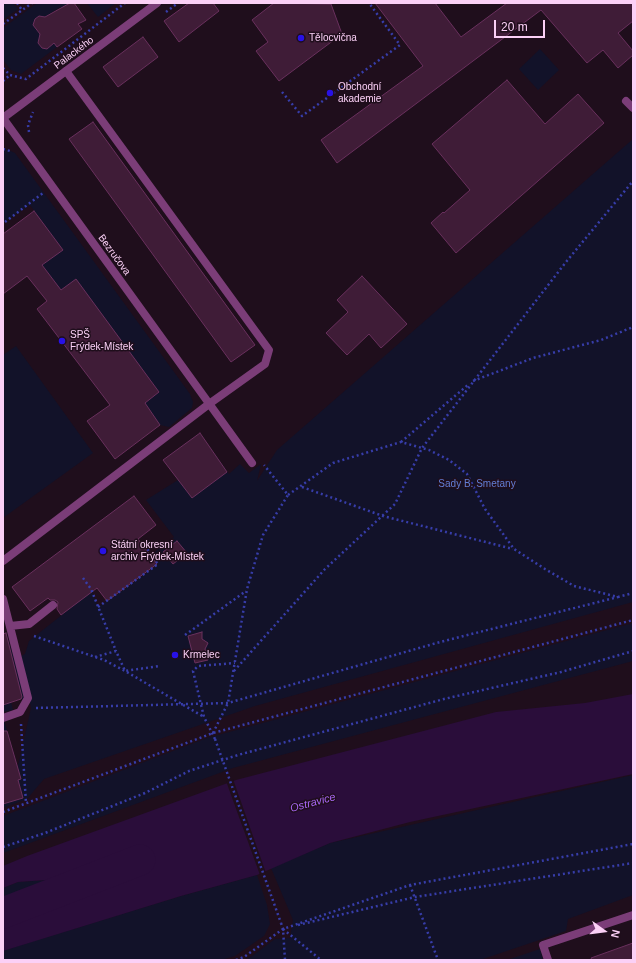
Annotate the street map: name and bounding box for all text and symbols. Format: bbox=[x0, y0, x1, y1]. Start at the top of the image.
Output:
scale bar bbox=[496, 12, 547, 38]
text: 20 m bbox=[501, 20, 528, 34]
place label: Tělocvična bbox=[309, 32, 357, 44]
marker: Tělocvična bbox=[296, 33, 306, 43]
street label: Palackého bbox=[52, 34, 96, 72]
place label: Obchodní akademie bbox=[338, 81, 381, 104]
marker: Obchodní akademie bbox=[325, 88, 335, 98]
street label: Bezručova bbox=[95, 232, 133, 278]
place label: SPŠ Frýdek-Místek bbox=[70, 329, 133, 352]
marker: SPŠ Frýdek-Místek bbox=[57, 336, 67, 346]
park label: Sady B. Smetany bbox=[438, 478, 516, 490]
place label: Státní okresní archiv Frýdek-Místek bbox=[111, 539, 204, 562]
marker: Státní okresní archiv Frýdek-Místek bbox=[98, 546, 108, 556]
place label: Krmelec bbox=[183, 649, 220, 661]
marker: Krmelec bbox=[170, 650, 180, 660]
water label: Ostravice bbox=[289, 791, 337, 815]
north arrow bbox=[584, 911, 624, 951]
text: N bbox=[609, 929, 622, 939]

